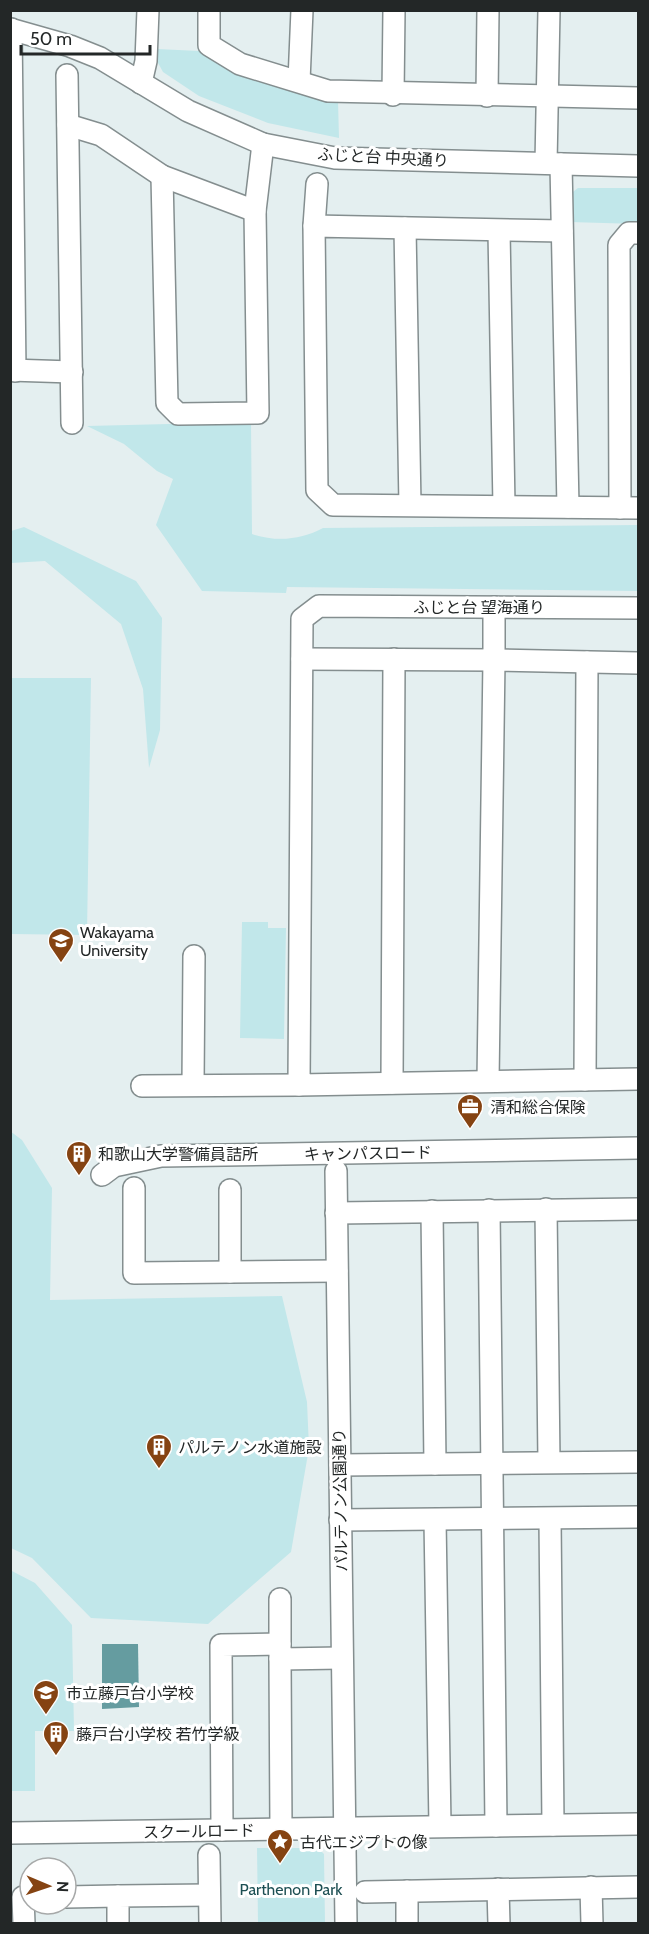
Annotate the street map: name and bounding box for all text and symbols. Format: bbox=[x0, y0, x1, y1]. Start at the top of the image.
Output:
scale bar bbox=[21, 18, 150, 56]
text: 50 m bbox=[30, 28, 72, 50]
street label: ふじと台 中央通り bbox=[317, 145, 449, 170]
street label: ふじと台 望海通り bbox=[413, 598, 545, 617]
place label: Wakayama University bbox=[80, 923, 154, 960]
school or university icon: Wakayama University bbox=[46, 926, 76, 964]
office icon: 清和総合保険 bbox=[455, 1092, 485, 1130]
place label: 清和総合保険 bbox=[490, 1098, 586, 1117]
building icon: 和歌山大学警備員詰所 bbox=[64, 1139, 94, 1177]
street label: キャンパスロード bbox=[304, 1143, 432, 1164]
place label: 和歌山大学警備員詰所 bbox=[98, 1145, 258, 1164]
street label: パルテノン公園通り bbox=[330, 1428, 351, 1572]
building icon: パルテノン水道施設 bbox=[144, 1432, 174, 1470]
place label: パルテノン水道施設 bbox=[178, 1438, 322, 1457]
school or university icon: 市立藤戸台小学校 bbox=[31, 1678, 61, 1716]
place label: 市立藤戸台小学校 bbox=[66, 1684, 194, 1703]
building icon: 藤戸台小学校 若竹学級 bbox=[41, 1719, 71, 1757]
place label: 藤戸台小学校 若竹学級 bbox=[76, 1725, 240, 1744]
street label: スクールロード bbox=[143, 1821, 255, 1842]
place icon: 古代エジプトの像 bbox=[265, 1827, 295, 1865]
place label: 古代エジプトの像 bbox=[300, 1833, 428, 1852]
north arrow bbox=[18, 1856, 78, 1916]
park label: Parthenon Park bbox=[239, 1880, 343, 1899]
text: N bbox=[53, 1881, 72, 1892]

